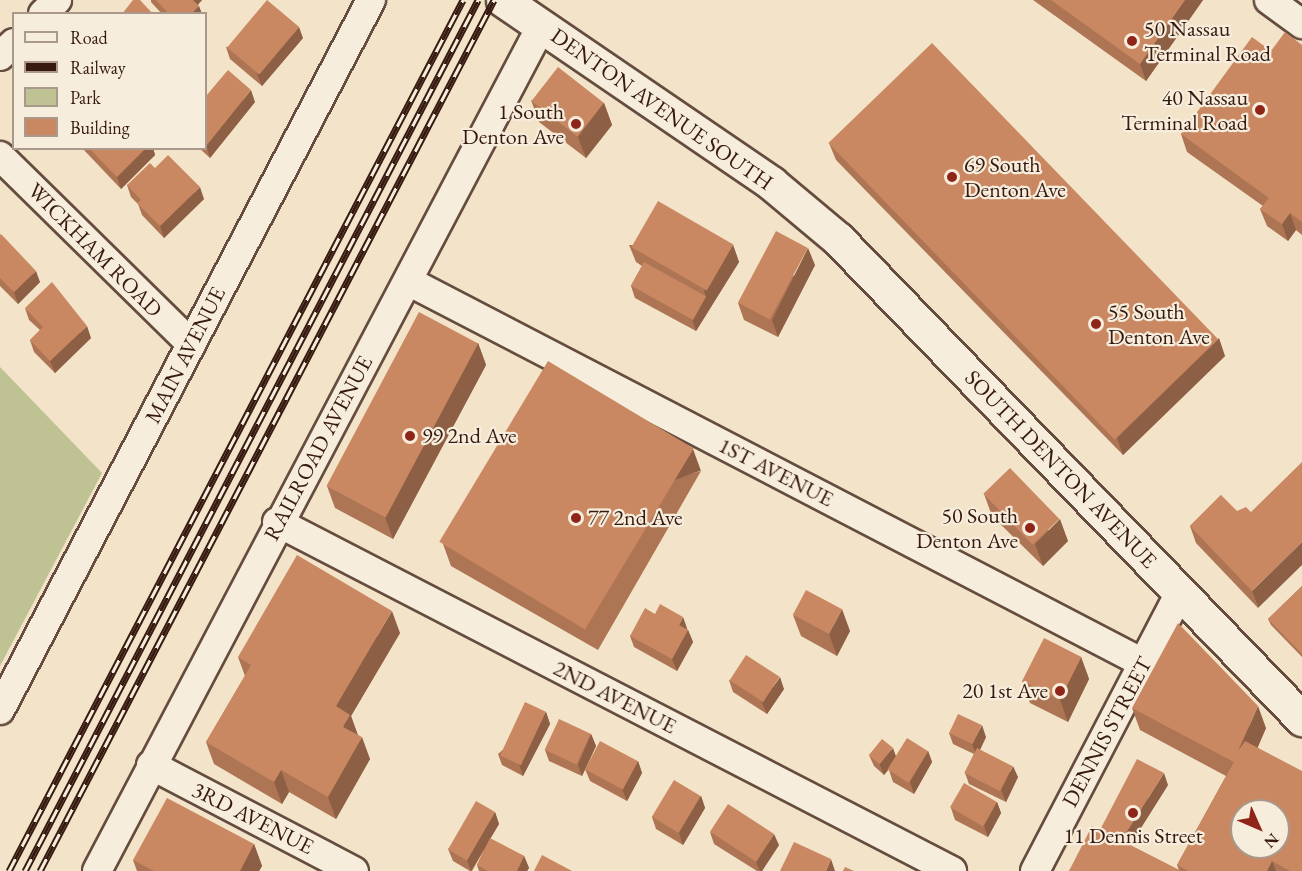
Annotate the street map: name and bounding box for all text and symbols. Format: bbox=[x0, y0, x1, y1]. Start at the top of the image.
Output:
legend bbox=[12, 12, 207, 150]
place label: 50 Nassau Terminal Road bbox=[1144, 15, 1271, 66]
street label: DENTON AVENUE SOUTH bbox=[546, 22, 778, 196]
text: Road bbox=[70, 26, 108, 49]
marker: 50 Nassau Terminal Road bbox=[1125, 34, 1139, 48]
text: Railway bbox=[70, 56, 126, 79]
place label: 40 Nassau Terminal Road bbox=[1121, 84, 1248, 136]
text: Park bbox=[70, 86, 101, 109]
place label: 1 South Denton Ave bbox=[462, 98, 564, 150]
marker: 40 Nassau Terminal Road bbox=[1253, 103, 1267, 117]
text: Building bbox=[70, 116, 130, 139]
marker: 1 South Denton Ave bbox=[569, 117, 583, 131]
place label: 69 South Denton Ave bbox=[964, 151, 1066, 202]
marker: 69 South Denton Ave bbox=[945, 170, 959, 184]
street label: WICKHAM ROAD bbox=[22, 177, 168, 323]
street label: MAIN AVENUE bbox=[139, 282, 231, 428]
place label: 55 South Denton Ave bbox=[1108, 298, 1210, 350]
marker: 55 South Denton Ave bbox=[1089, 317, 1103, 331]
street label: RAILROAD AVENUE bbox=[258, 351, 378, 545]
street label: SOUTH DENTON AVENUE bbox=[959, 365, 1163, 573]
place label: 99 2nd Ave bbox=[422, 423, 517, 449]
marker: 99 2nd Ave bbox=[403, 429, 417, 443]
street label: 1ST AVENUE bbox=[714, 432, 838, 512]
place label: 50 South Denton Ave bbox=[916, 502, 1018, 554]
place label: 77 2nd Ave bbox=[588, 505, 683, 531]
marker: 77 2nd Ave bbox=[569, 511, 583, 525]
marker: 50 South Denton Ave bbox=[1023, 521, 1037, 535]
street label: DENNIS STREET bbox=[1056, 652, 1158, 812]
street label: 2ND AVENUE bbox=[549, 655, 681, 739]
place label: 20 1st Ave bbox=[962, 678, 1048, 704]
marker: 20 1st Ave bbox=[1053, 684, 1067, 698]
street label: 3RD AVENUE bbox=[188, 776, 318, 860]
north arrow bbox=[1230, 799, 1290, 859]
marker: 11 Dennis Street bbox=[1126, 806, 1140, 820]
place label: 11 Dennis Street bbox=[1063, 823, 1203, 849]
text: N bbox=[1260, 829, 1284, 853]

